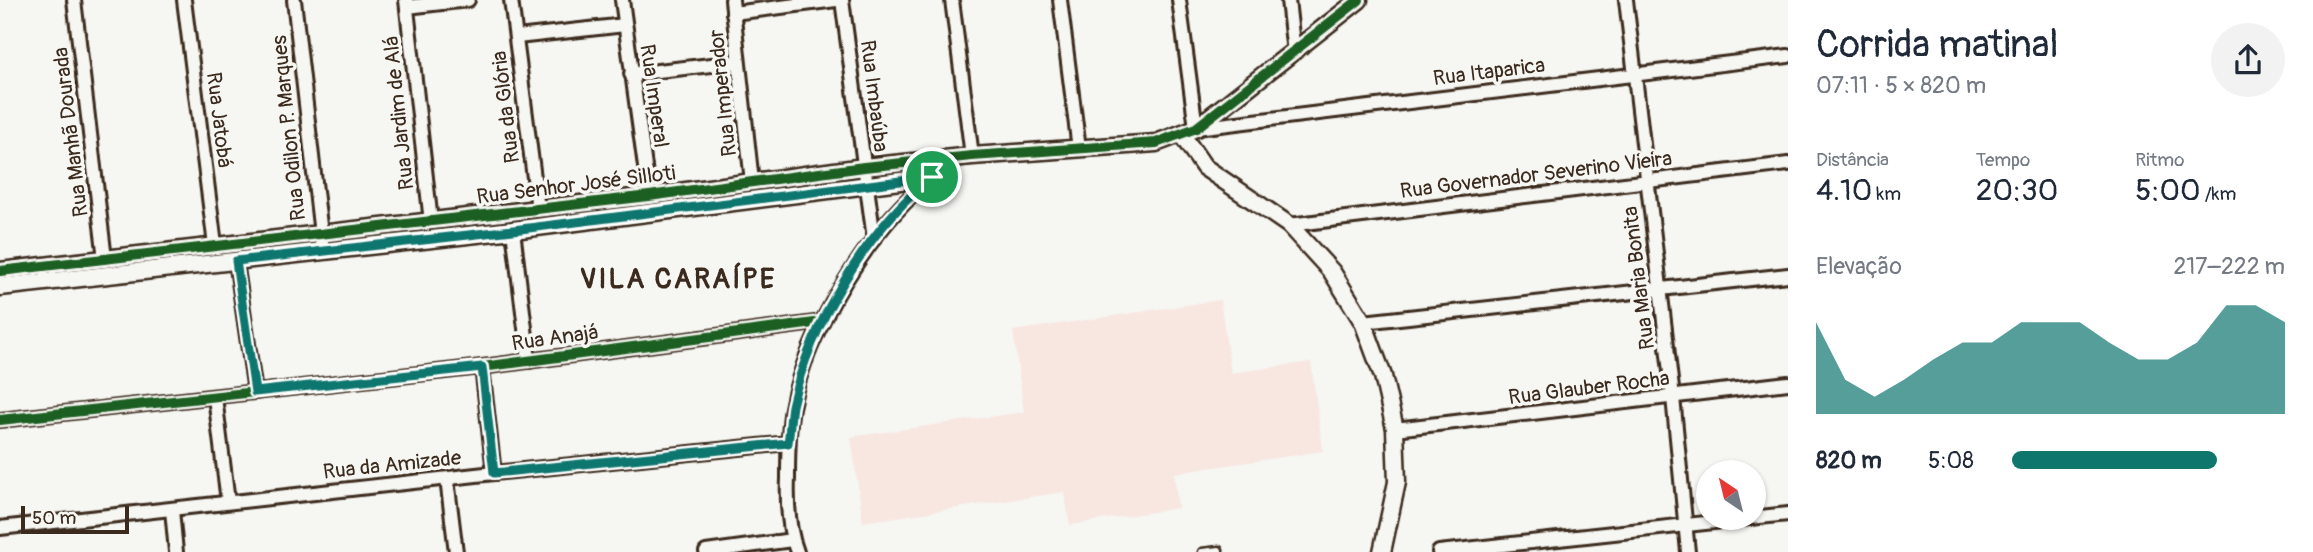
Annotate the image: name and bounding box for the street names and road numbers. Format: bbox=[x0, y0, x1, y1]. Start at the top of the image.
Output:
street label: Rua Imperador bbox=[703, 28, 743, 158]
street label: Rua Odilon P. Marques bbox=[266, 33, 312, 222]
street label: Rua Jardim de Alá bbox=[377, 35, 421, 191]
street label: Rua Imbaúba bbox=[854, 38, 894, 154]
street label: Rua Imperal bbox=[633, 43, 675, 149]
street label: Rua Manhã Dourada bbox=[47, 46, 95, 218]
street label: Rua da Glória bbox=[486, 49, 526, 165]
street label: Rua Itaparica bbox=[1432, 52, 1546, 92]
street label: Rua Jatobá bbox=[200, 71, 238, 169]
street label: Rua Governador Severino Vieira bbox=[1399, 145, 1673, 205]
street label: Rua Senhor José Silloti bbox=[475, 159, 677, 211]
street label: Rua Maria Bonita bbox=[1617, 205, 1661, 351]
street label: Rua Anajá bbox=[510, 319, 600, 357]
street label: Rua Glauber Rocha bbox=[1507, 365, 1671, 411]
street label: Rua da Amizade bbox=[322, 444, 463, 486]

